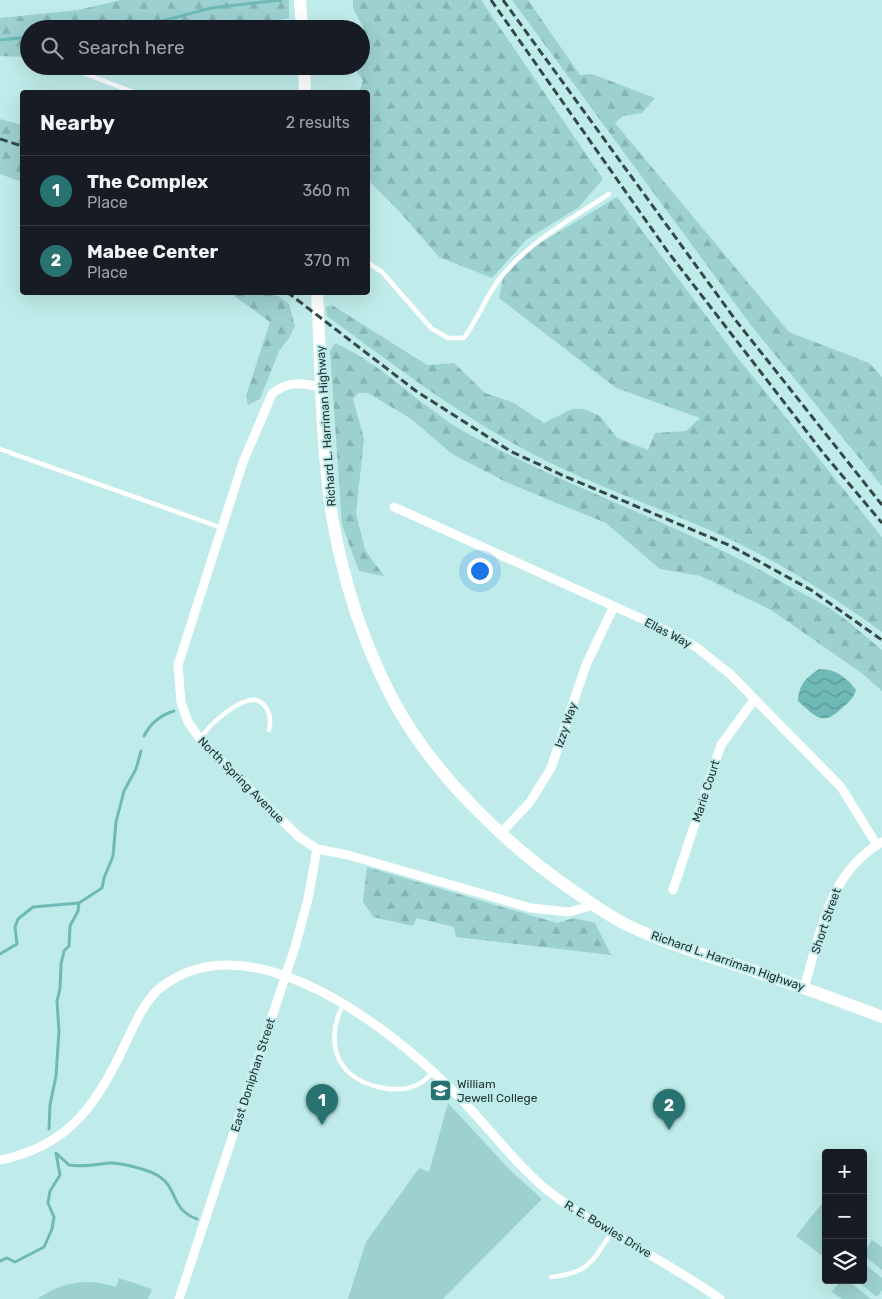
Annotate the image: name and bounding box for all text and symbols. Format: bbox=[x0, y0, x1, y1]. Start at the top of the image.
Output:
search box bbox=[20, 20, 370, 75]
icon: search bbox=[38, 34, 66, 62]
text: Search here bbox=[78, 36, 185, 59]
text: Nearby bbox=[40, 110, 115, 135]
text: 2 results bbox=[286, 113, 350, 132]
text: The Complex bbox=[87, 170, 208, 193]
text: 1 bbox=[52, 181, 60, 200]
text: 360 m bbox=[302, 181, 350, 200]
text: Place bbox=[87, 193, 128, 212]
text: Mabee Center bbox=[87, 240, 218, 263]
text: 2 bbox=[51, 251, 61, 270]
text: 370 m bbox=[304, 251, 350, 270]
text: Place bbox=[87, 263, 128, 282]
street label: Richard L. Harriman Highway bbox=[313, 344, 339, 507]
your location bbox=[467, 558, 493, 584]
street label: Ellas Way bbox=[642, 615, 694, 651]
street label: Izzy Way bbox=[552, 700, 580, 749]
street label: North Spring Avenue bbox=[195, 734, 287, 826]
street label: Marie Court bbox=[689, 758, 723, 824]
street label: Short Street bbox=[808, 886, 844, 956]
street label: Richard L. Harriman Highway bbox=[649, 928, 807, 994]
street label: East Doniphan Street bbox=[228, 1016, 278, 1134]
place label: William Jewell College bbox=[457, 1077, 538, 1105]
school or university icon: William Jewell College bbox=[429, 1079, 453, 1103]
pin: 1 bbox=[306, 1084, 338, 1125]
pin: 2 bbox=[653, 1089, 685, 1130]
map controls bbox=[822, 1149, 867, 1284]
button: + bbox=[822, 1149, 867, 1194]
button: − bbox=[822, 1194, 867, 1239]
street label: R. E. Bowles Drive bbox=[562, 1198, 654, 1261]
button: layers bbox=[822, 1239, 867, 1284]

